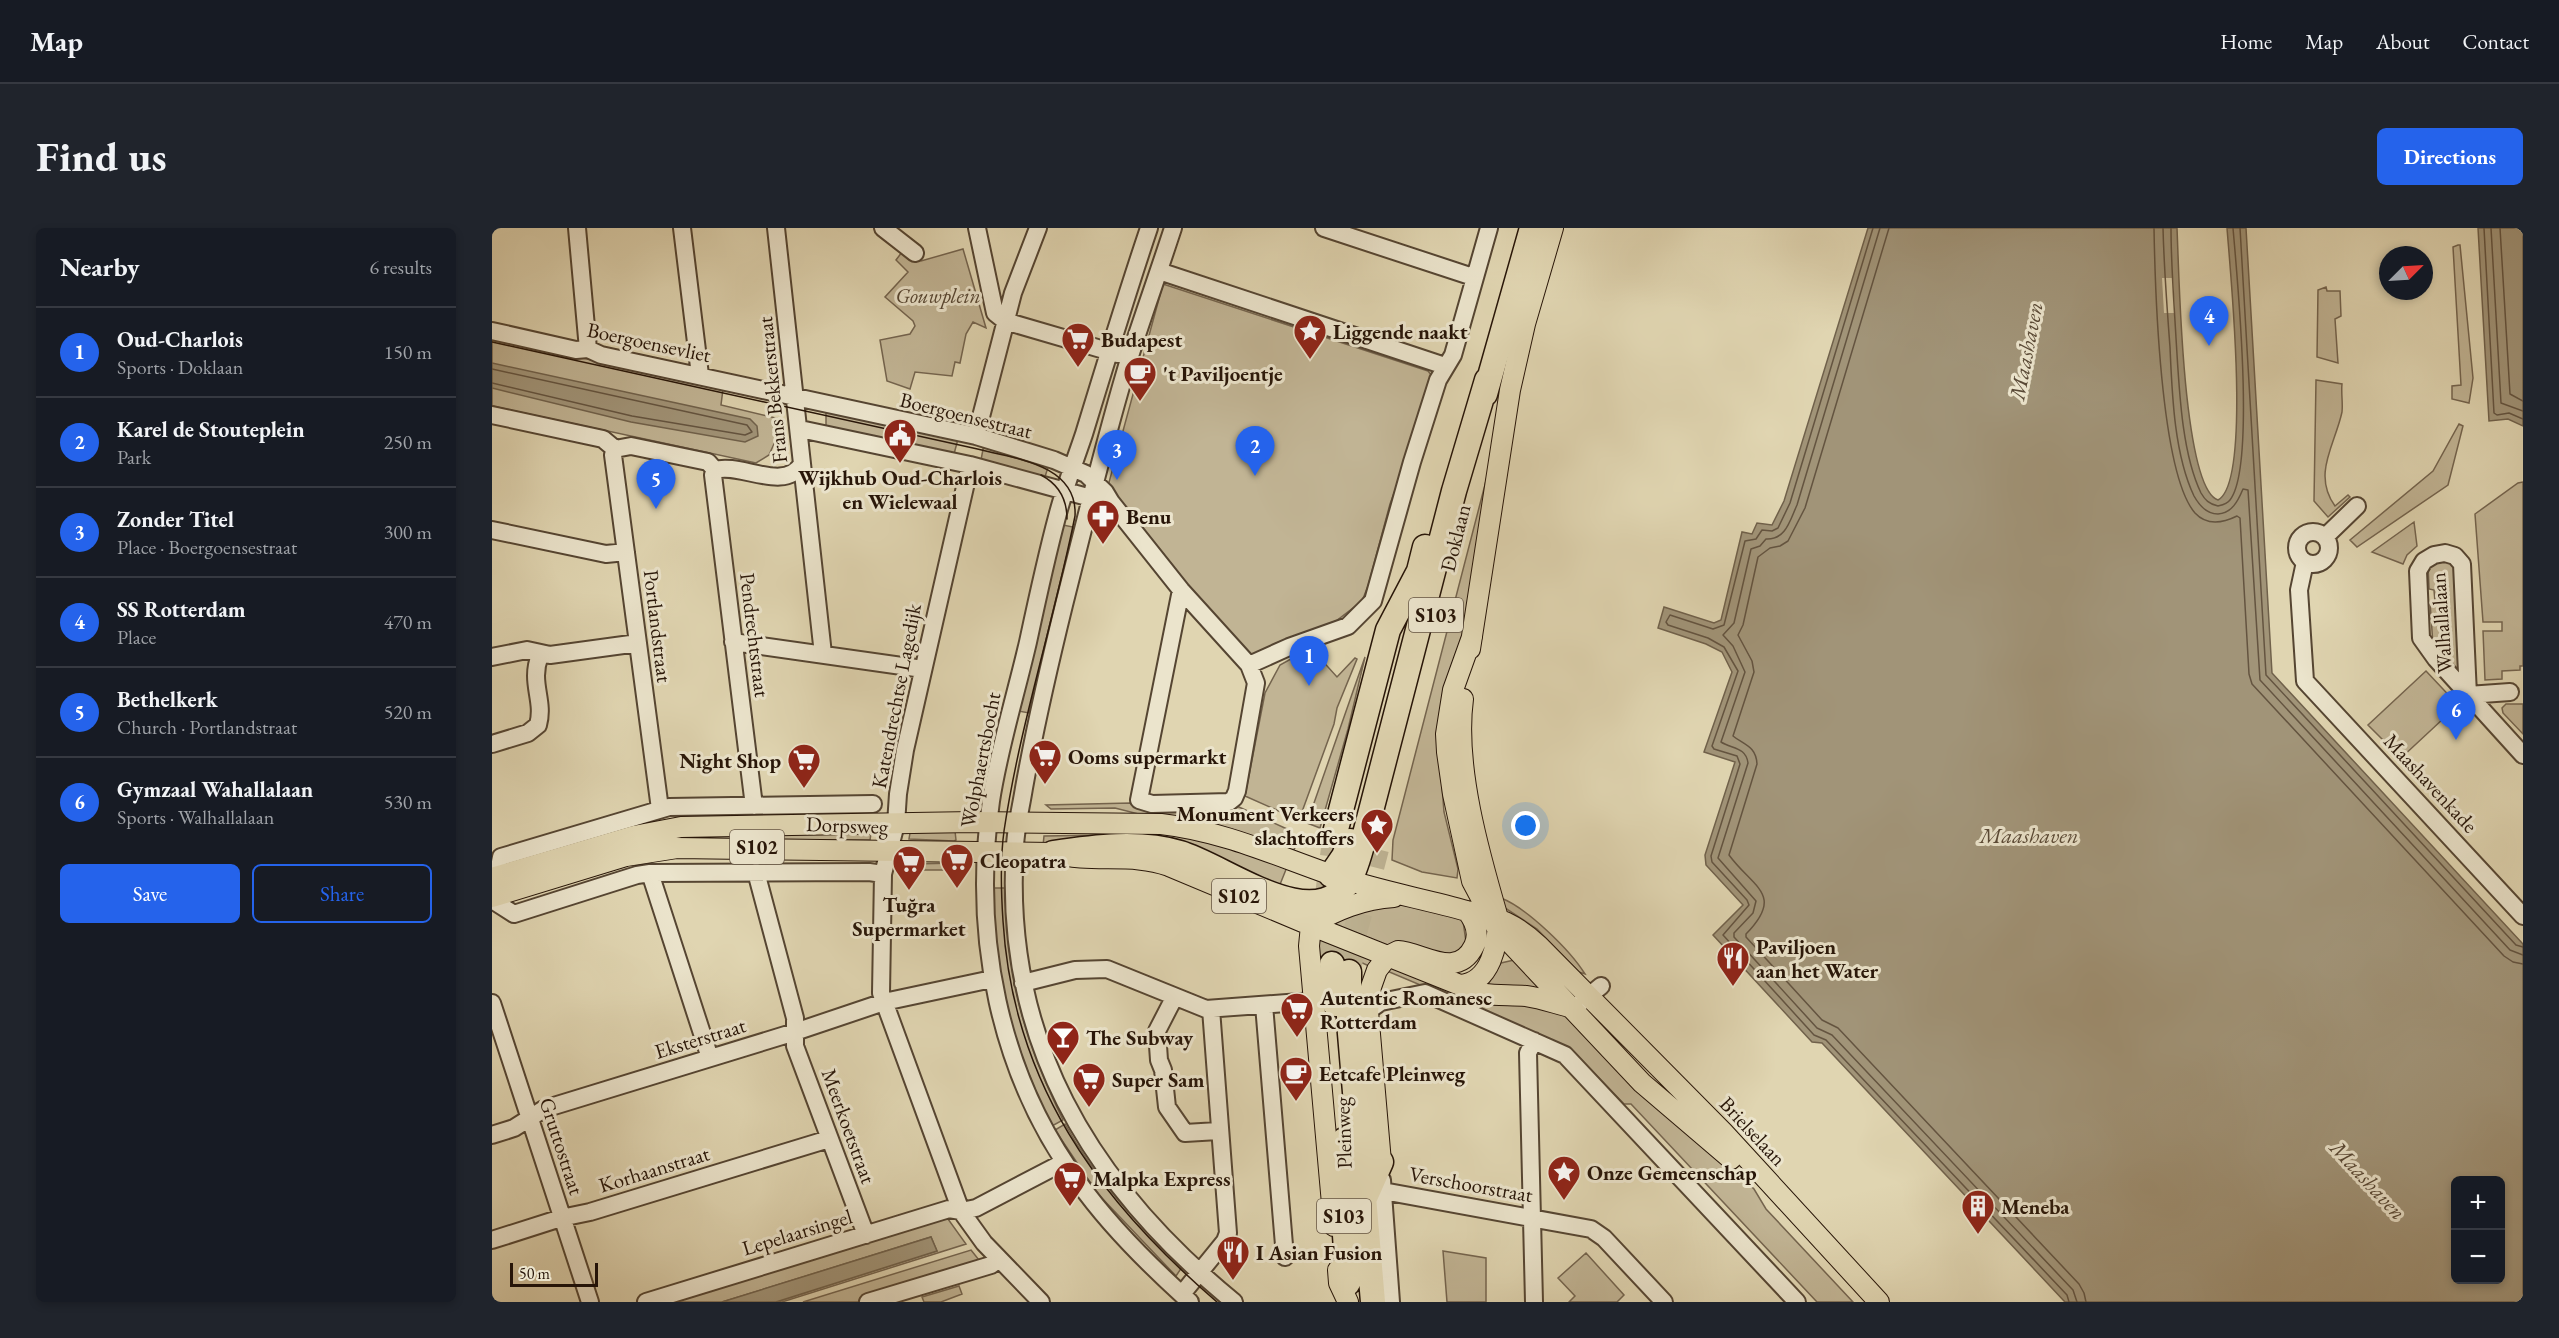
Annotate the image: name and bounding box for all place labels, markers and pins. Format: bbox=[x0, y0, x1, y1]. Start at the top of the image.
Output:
pin: 4 bbox=[2190, 296, 2228, 346]
place icon: Liggende naakt bbox=[1292, 313, 1328, 360]
place label: Liggende naakt bbox=[1333, 318, 1468, 345]
supermarket icon: Budapest bbox=[1060, 321, 1096, 368]
place label: Budapest bbox=[1101, 326, 1182, 353]
cafe icon: 't Paviljoentje bbox=[1122, 355, 1158, 402]
place label: 't Paviljoentje bbox=[1163, 360, 1283, 387]
public building icon: Wijkhub Oud-Charlois en Wielewaal bbox=[882, 417, 918, 464]
pin: 2 bbox=[1236, 426, 1275, 476]
pin: 3 bbox=[1098, 430, 1136, 480]
pin: 5 bbox=[636, 460, 676, 509]
place label: Wijkhub Oud-Charlois en Wielewaal bbox=[798, 464, 1002, 515]
pharmacy icon: Benu bbox=[1085, 498, 1121, 545]
place label: Benu bbox=[1126, 503, 1172, 530]
pin: 1 bbox=[1290, 636, 1328, 686]
pin: 6 bbox=[2436, 690, 2476, 740]
supermarket icon: Ooms supermarkt bbox=[1027, 738, 1063, 785]
supermarket icon: Night Shop bbox=[786, 742, 822, 789]
place label: Ooms supermarkt bbox=[1068, 743, 1226, 770]
place label: Night Shop bbox=[679, 747, 781, 774]
place label: Monument Verkeers slachtoffers bbox=[1176, 800, 1354, 851]
place icon: Monument Verkeers slachtoffers bbox=[1359, 807, 1395, 854]
supermarket icon: Cleopatra bbox=[939, 842, 975, 889]
supermarket icon: Tuğra Supermarket bbox=[891, 844, 927, 891]
place label: Cleopatra bbox=[980, 847, 1067, 874]
place label: Tuğra Supermarket bbox=[852, 891, 966, 942]
place label: Paviljoen aan het Water bbox=[1756, 933, 1879, 984]
restaurant icon: Paviljoen aan het Water bbox=[1715, 940, 1751, 987]
place label: Autentic Romanesc Rotterdam bbox=[1319, 984, 1492, 1035]
supermarket icon: Autentic Romanesc Rotterdam bbox=[1279, 991, 1315, 1038]
bar icon: The Subway bbox=[1045, 1019, 1081, 1066]
place label: The Subway bbox=[1086, 1024, 1194, 1051]
cafe icon: Eetcafe Pleinweg bbox=[1278, 1055, 1314, 1102]
place label: Eetcafe Pleinweg bbox=[1319, 1060, 1466, 1087]
supermarket icon: Super Sam bbox=[1071, 1061, 1107, 1108]
place label: Super Sam bbox=[1112, 1066, 1205, 1093]
place icon: Onze Gemeenschap bbox=[1546, 1154, 1582, 1201]
place label: Onze Gemeenschap bbox=[1587, 1159, 1757, 1186]
supermarket icon: Malpka Express bbox=[1052, 1160, 1088, 1207]
place label: Malpka Express bbox=[1093, 1165, 1230, 1192]
building icon: Meneba bbox=[1960, 1188, 1996, 1235]
place label: Meneba bbox=[2001, 1193, 2070, 1220]
restaurant icon: I Asian Fusion bbox=[1215, 1234, 1251, 1281]
place label: I Asian Fusion bbox=[1256, 1239, 1383, 1266]

